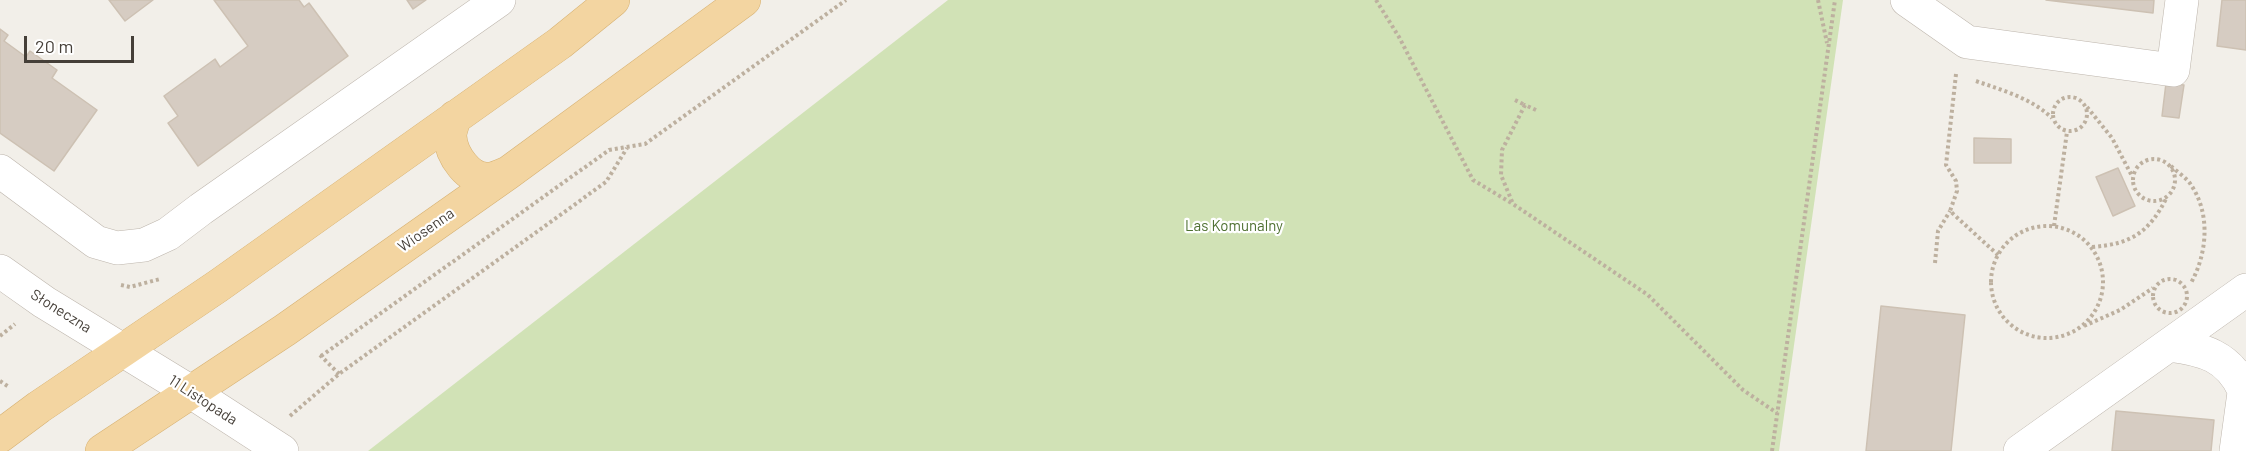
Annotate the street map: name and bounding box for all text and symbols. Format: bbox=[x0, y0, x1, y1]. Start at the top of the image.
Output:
scale bar bbox=[27, 24, 136, 62]
text: 20 m bbox=[35, 35, 73, 57]
street label: Wiosenna bbox=[395, 204, 457, 256]
park label: Las Komunalny bbox=[1185, 217, 1283, 235]
street label: Słoneczna bbox=[27, 285, 95, 337]
street label: 11 Listopada bbox=[165, 371, 241, 429]

